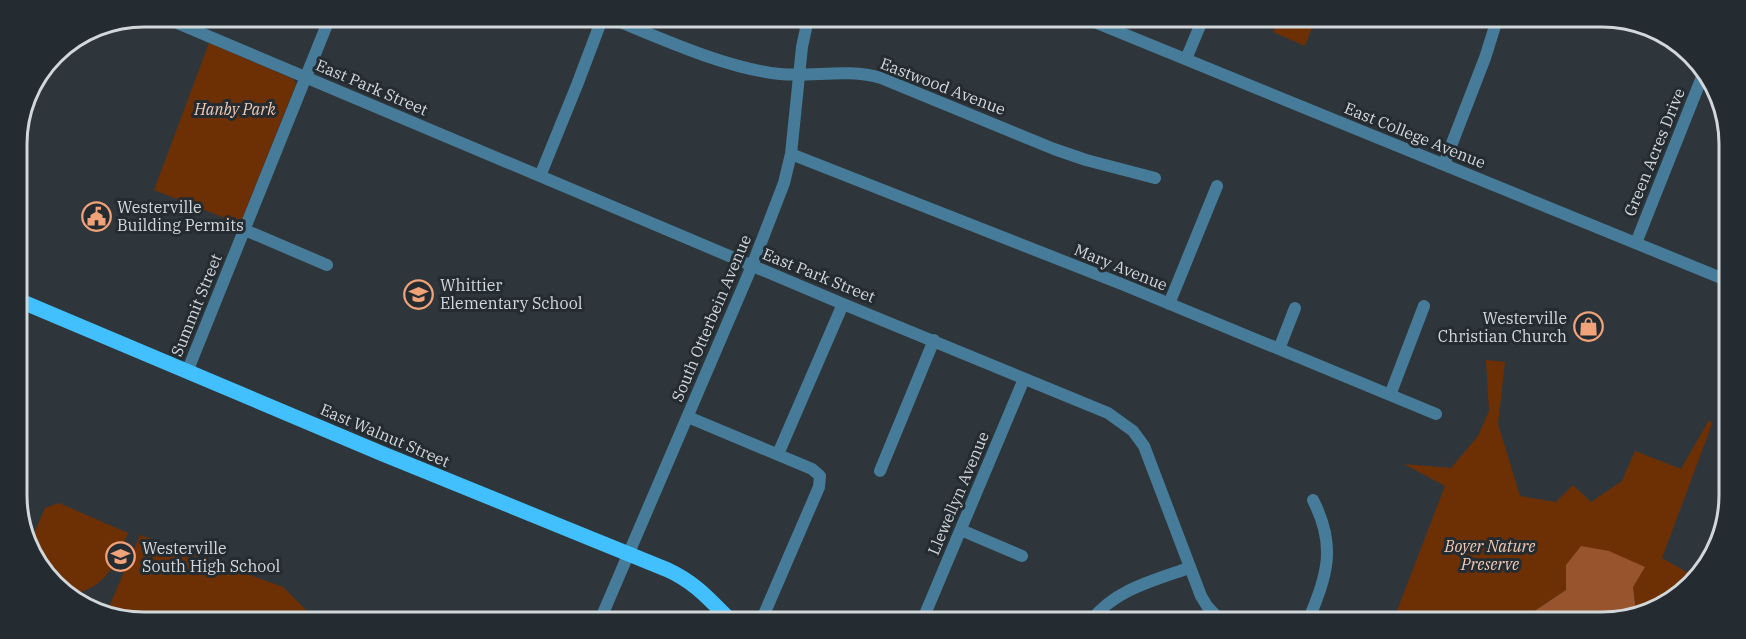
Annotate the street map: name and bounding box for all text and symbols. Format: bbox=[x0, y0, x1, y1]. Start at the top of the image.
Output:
street label: Eastwood Avenue bbox=[877, 53, 1009, 119]
street label: East Park Street bbox=[313, 54, 431, 120]
street label: Green Acres Drive bbox=[1619, 85, 1689, 219]
street label: East College Avenue bbox=[1341, 98, 1489, 172]
park label: Hanby Park bbox=[193, 99, 276, 119]
place label: Westerville Building Permits bbox=[117, 197, 244, 235]
public building icon: Westerville Building Permits bbox=[80, 200, 112, 232]
street label: South Otterbein Avenue bbox=[667, 231, 755, 405]
street label: Mary Avenue bbox=[1071, 239, 1171, 295]
street label: East Park Street bbox=[760, 243, 879, 307]
street label: Summit Street bbox=[166, 250, 226, 359]
place label: Whittier Elementary School bbox=[440, 275, 583, 313]
school or university icon: Whittier Elementary School bbox=[403, 278, 435, 310]
place label: Westerville Christian Church bbox=[1438, 308, 1567, 346]
shop icon: Westerville Christian Church bbox=[1572, 311, 1604, 343]
street label: East Walnut Street bbox=[317, 399, 453, 471]
street label: Llewellyn Avenue bbox=[923, 428, 993, 558]
park label: Boyer Nature Preserve bbox=[1444, 536, 1535, 574]
place label: Westerville South High School bbox=[142, 538, 281, 576]
school or university icon: Westerville South High School bbox=[105, 541, 137, 573]

